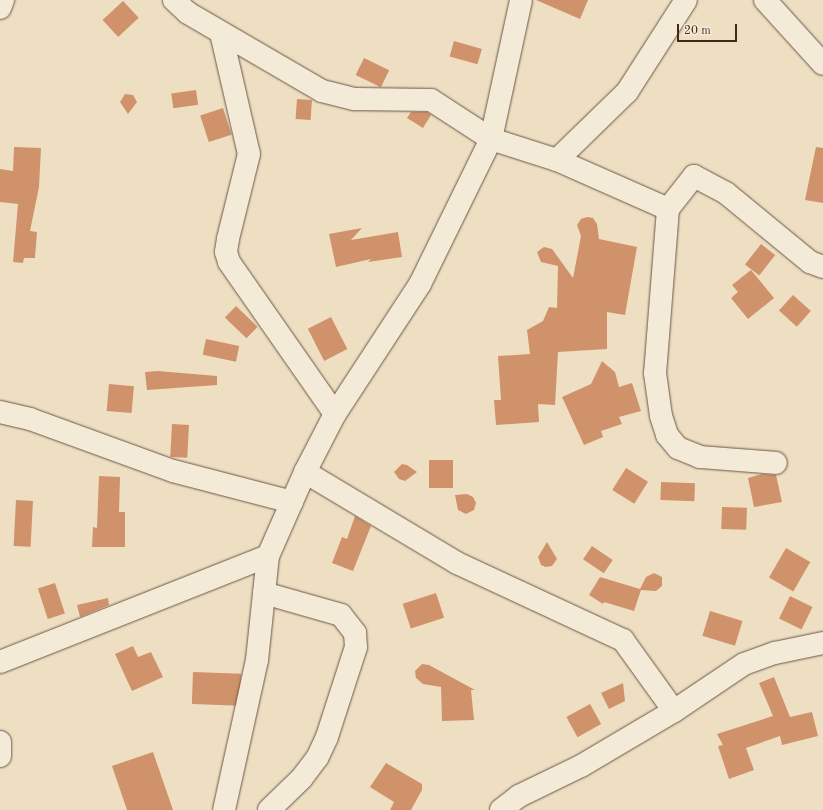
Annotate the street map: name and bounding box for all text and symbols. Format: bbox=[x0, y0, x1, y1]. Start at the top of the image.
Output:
scale bar bbox=[679, 16, 739, 42]
text: 20 m bbox=[684, 25, 711, 37]

